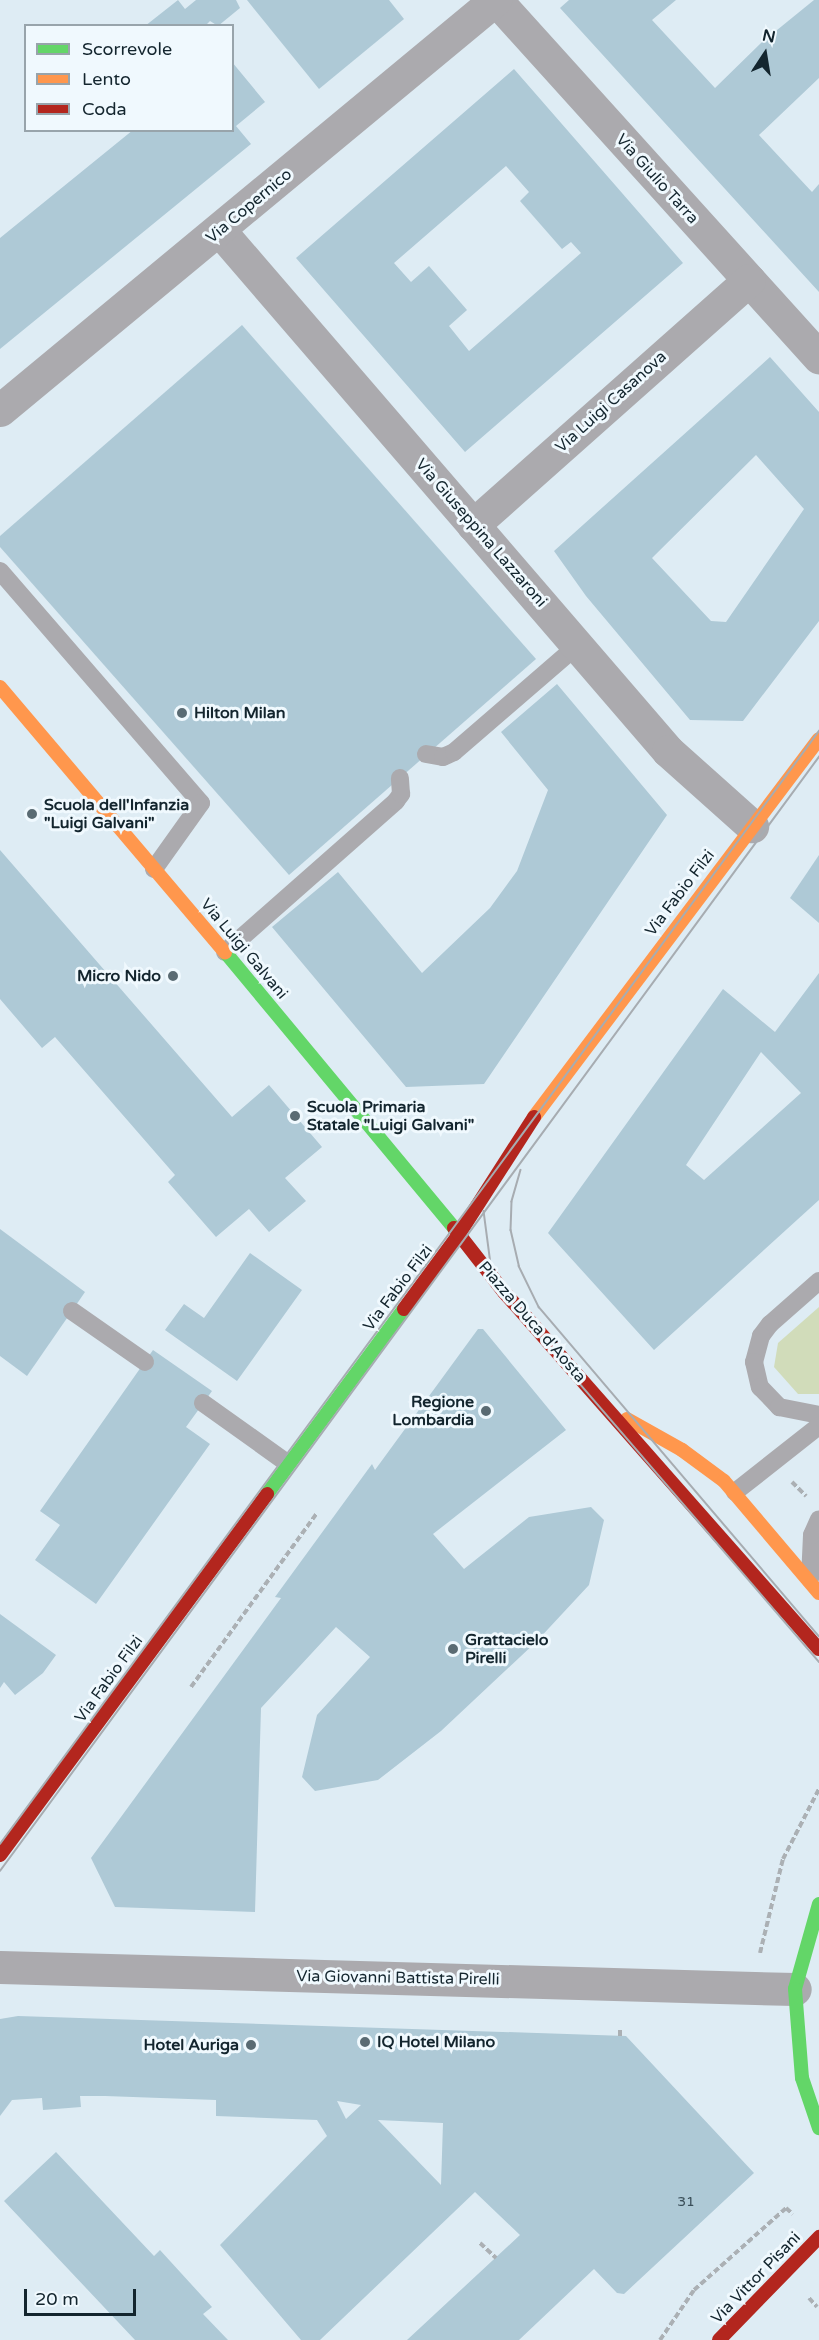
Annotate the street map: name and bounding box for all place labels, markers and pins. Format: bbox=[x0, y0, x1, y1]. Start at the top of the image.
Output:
place label: Hilton Milan bbox=[194, 703, 286, 723]
marker: Hilton Milan bbox=[175, 706, 189, 720]
place label: Scuola dell'Infanzia "Luigi Galvani" bbox=[44, 795, 189, 833]
marker: Scuola dell'Infanzia "Luigi Galvani" bbox=[25, 807, 39, 821]
place label: Micro Nido bbox=[77, 966, 161, 986]
marker: Micro Nido bbox=[166, 969, 180, 983]
place label: Scuola Primaria Statale "Luigi Galvani" bbox=[307, 1097, 474, 1135]
marker: Scuola Primaria Statale "Luigi Galvani" bbox=[288, 1109, 302, 1123]
place label: Regione Lombardia bbox=[392, 1392, 474, 1430]
marker: Regione Lombardia bbox=[479, 1404, 493, 1418]
place label: Grattacielo Pirelli bbox=[465, 1630, 549, 1668]
marker: Grattacielo Pirelli bbox=[446, 1642, 460, 1656]
place label: IQ Hotel Milano bbox=[377, 2032, 495, 2052]
place label: Hotel Auriga bbox=[144, 2035, 239, 2055]
marker: IQ Hotel Milano bbox=[358, 2035, 372, 2049]
marker: Hotel Auriga bbox=[244, 2038, 258, 2052]

